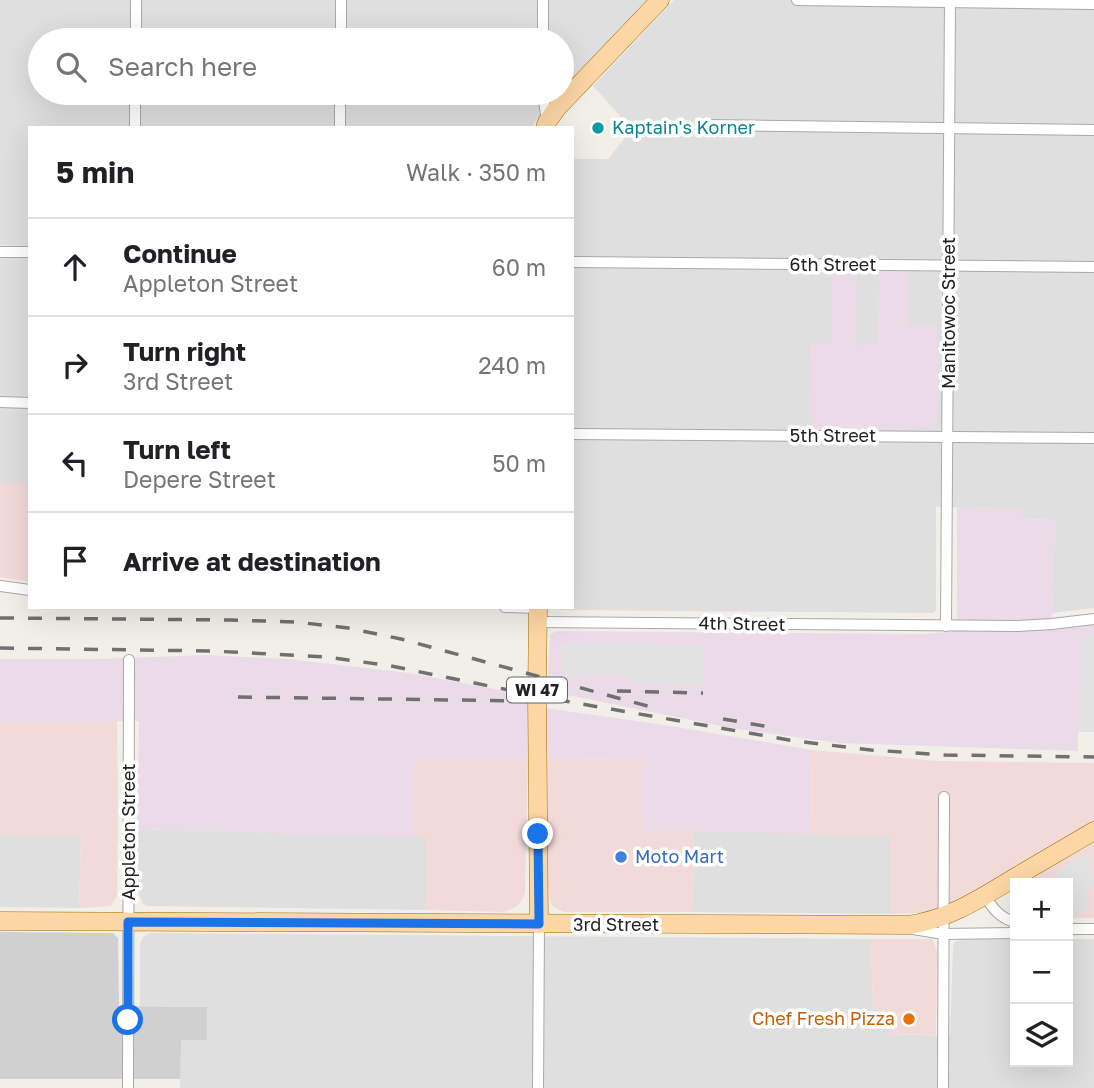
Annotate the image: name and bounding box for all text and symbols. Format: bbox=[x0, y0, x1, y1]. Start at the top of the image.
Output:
search box bbox=[28, 28, 574, 105]
icon: search bbox=[52, 48, 90, 86]
text: Search here bbox=[108, 51, 257, 82]
place label: Kaptain's Korner bbox=[612, 116, 755, 138]
marker: Kaptain's Korner bbox=[590, 120, 606, 136]
text: 5 min bbox=[56, 154, 134, 190]
text: Walk · 350 m bbox=[406, 158, 546, 186]
street label: Manitowoc Street bbox=[937, 237, 959, 389]
text: Continue bbox=[123, 238, 237, 269]
icon: ahead bbox=[56, 248, 94, 286]
text: 60 m bbox=[492, 253, 546, 281]
street label: 6th Street bbox=[790, 253, 876, 275]
text: Appleton Street bbox=[123, 269, 298, 297]
text: Turn right bbox=[123, 336, 246, 367]
icon: right bbox=[56, 346, 94, 384]
text: 240 m bbox=[478, 351, 546, 379]
text: 3rd Street bbox=[123, 367, 233, 395]
street label: 5th Street bbox=[790, 424, 876, 446]
text: Turn left bbox=[123, 434, 231, 465]
icon: left bbox=[56, 444, 94, 482]
text: 50 m bbox=[492, 449, 546, 477]
text: Depere Street bbox=[123, 465, 276, 493]
icon: arrive bbox=[56, 542, 94, 580]
text: Arrive at destination bbox=[123, 546, 381, 577]
street label: 4th Street bbox=[698, 611, 786, 635]
road number: WI 47 bbox=[507, 678, 567, 702]
street label: Appleton Street bbox=[117, 763, 139, 901]
route end bbox=[522, 818, 553, 849]
place label: Moto Mart bbox=[635, 845, 724, 867]
marker: Moto Mart bbox=[613, 849, 629, 865]
map controls bbox=[1010, 878, 1073, 1067]
button: + bbox=[1010, 878, 1073, 941]
street label: 3rd Street bbox=[573, 913, 659, 935]
button: − bbox=[1010, 941, 1073, 1004]
route start bbox=[112, 1004, 143, 1035]
button: layers bbox=[1010, 1004, 1073, 1067]
place label: Chef Fresh Pizza bbox=[752, 1007, 895, 1029]
marker: Chef Fresh Pizza bbox=[901, 1011, 917, 1027]

